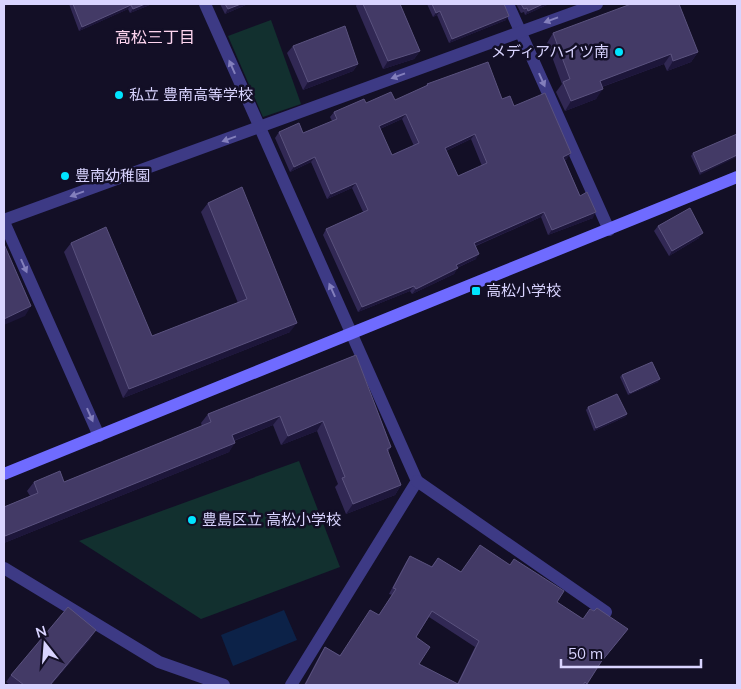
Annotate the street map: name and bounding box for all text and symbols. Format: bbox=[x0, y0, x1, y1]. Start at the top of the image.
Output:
one-way arrow bbox=[543, 16, 558, 24]
district label: 高松三丁目 bbox=[115, 27, 195, 47]
place label: メディアハイツ南 bbox=[491, 42, 609, 61]
marker: メディアハイツ南 bbox=[613, 46, 625, 58]
one-way arrow bbox=[228, 60, 236, 74]
one-way arrow bbox=[390, 72, 405, 80]
one-way arrow bbox=[538, 73, 546, 87]
place label: 私立 豊南高等学校 bbox=[129, 85, 253, 104]
marker: 私立 豊南高等学校 bbox=[113, 89, 125, 101]
one-way arrow bbox=[222, 136, 237, 143]
place label: 豊南幼稚園 bbox=[75, 166, 150, 185]
marker: 豊南幼稚園 bbox=[59, 170, 71, 182]
one-way arrow bbox=[69, 191, 84, 198]
one-way arrow bbox=[20, 259, 28, 273]
place label: 高松小学校 bbox=[486, 281, 561, 300]
one-way arrow bbox=[327, 283, 335, 297]
marker: 高松小学校 bbox=[470, 285, 482, 297]
one-way arrow bbox=[86, 408, 94, 422]
place label: 豊島区立 高松小学校 bbox=[202, 510, 341, 529]
marker: 豊島区立 高松小学校 bbox=[186, 514, 198, 526]
north arrow bbox=[20, 619, 70, 669]
text: N bbox=[34, 621, 49, 642]
scale bar bbox=[561, 636, 701, 668]
text: 50 m bbox=[568, 644, 603, 663]

